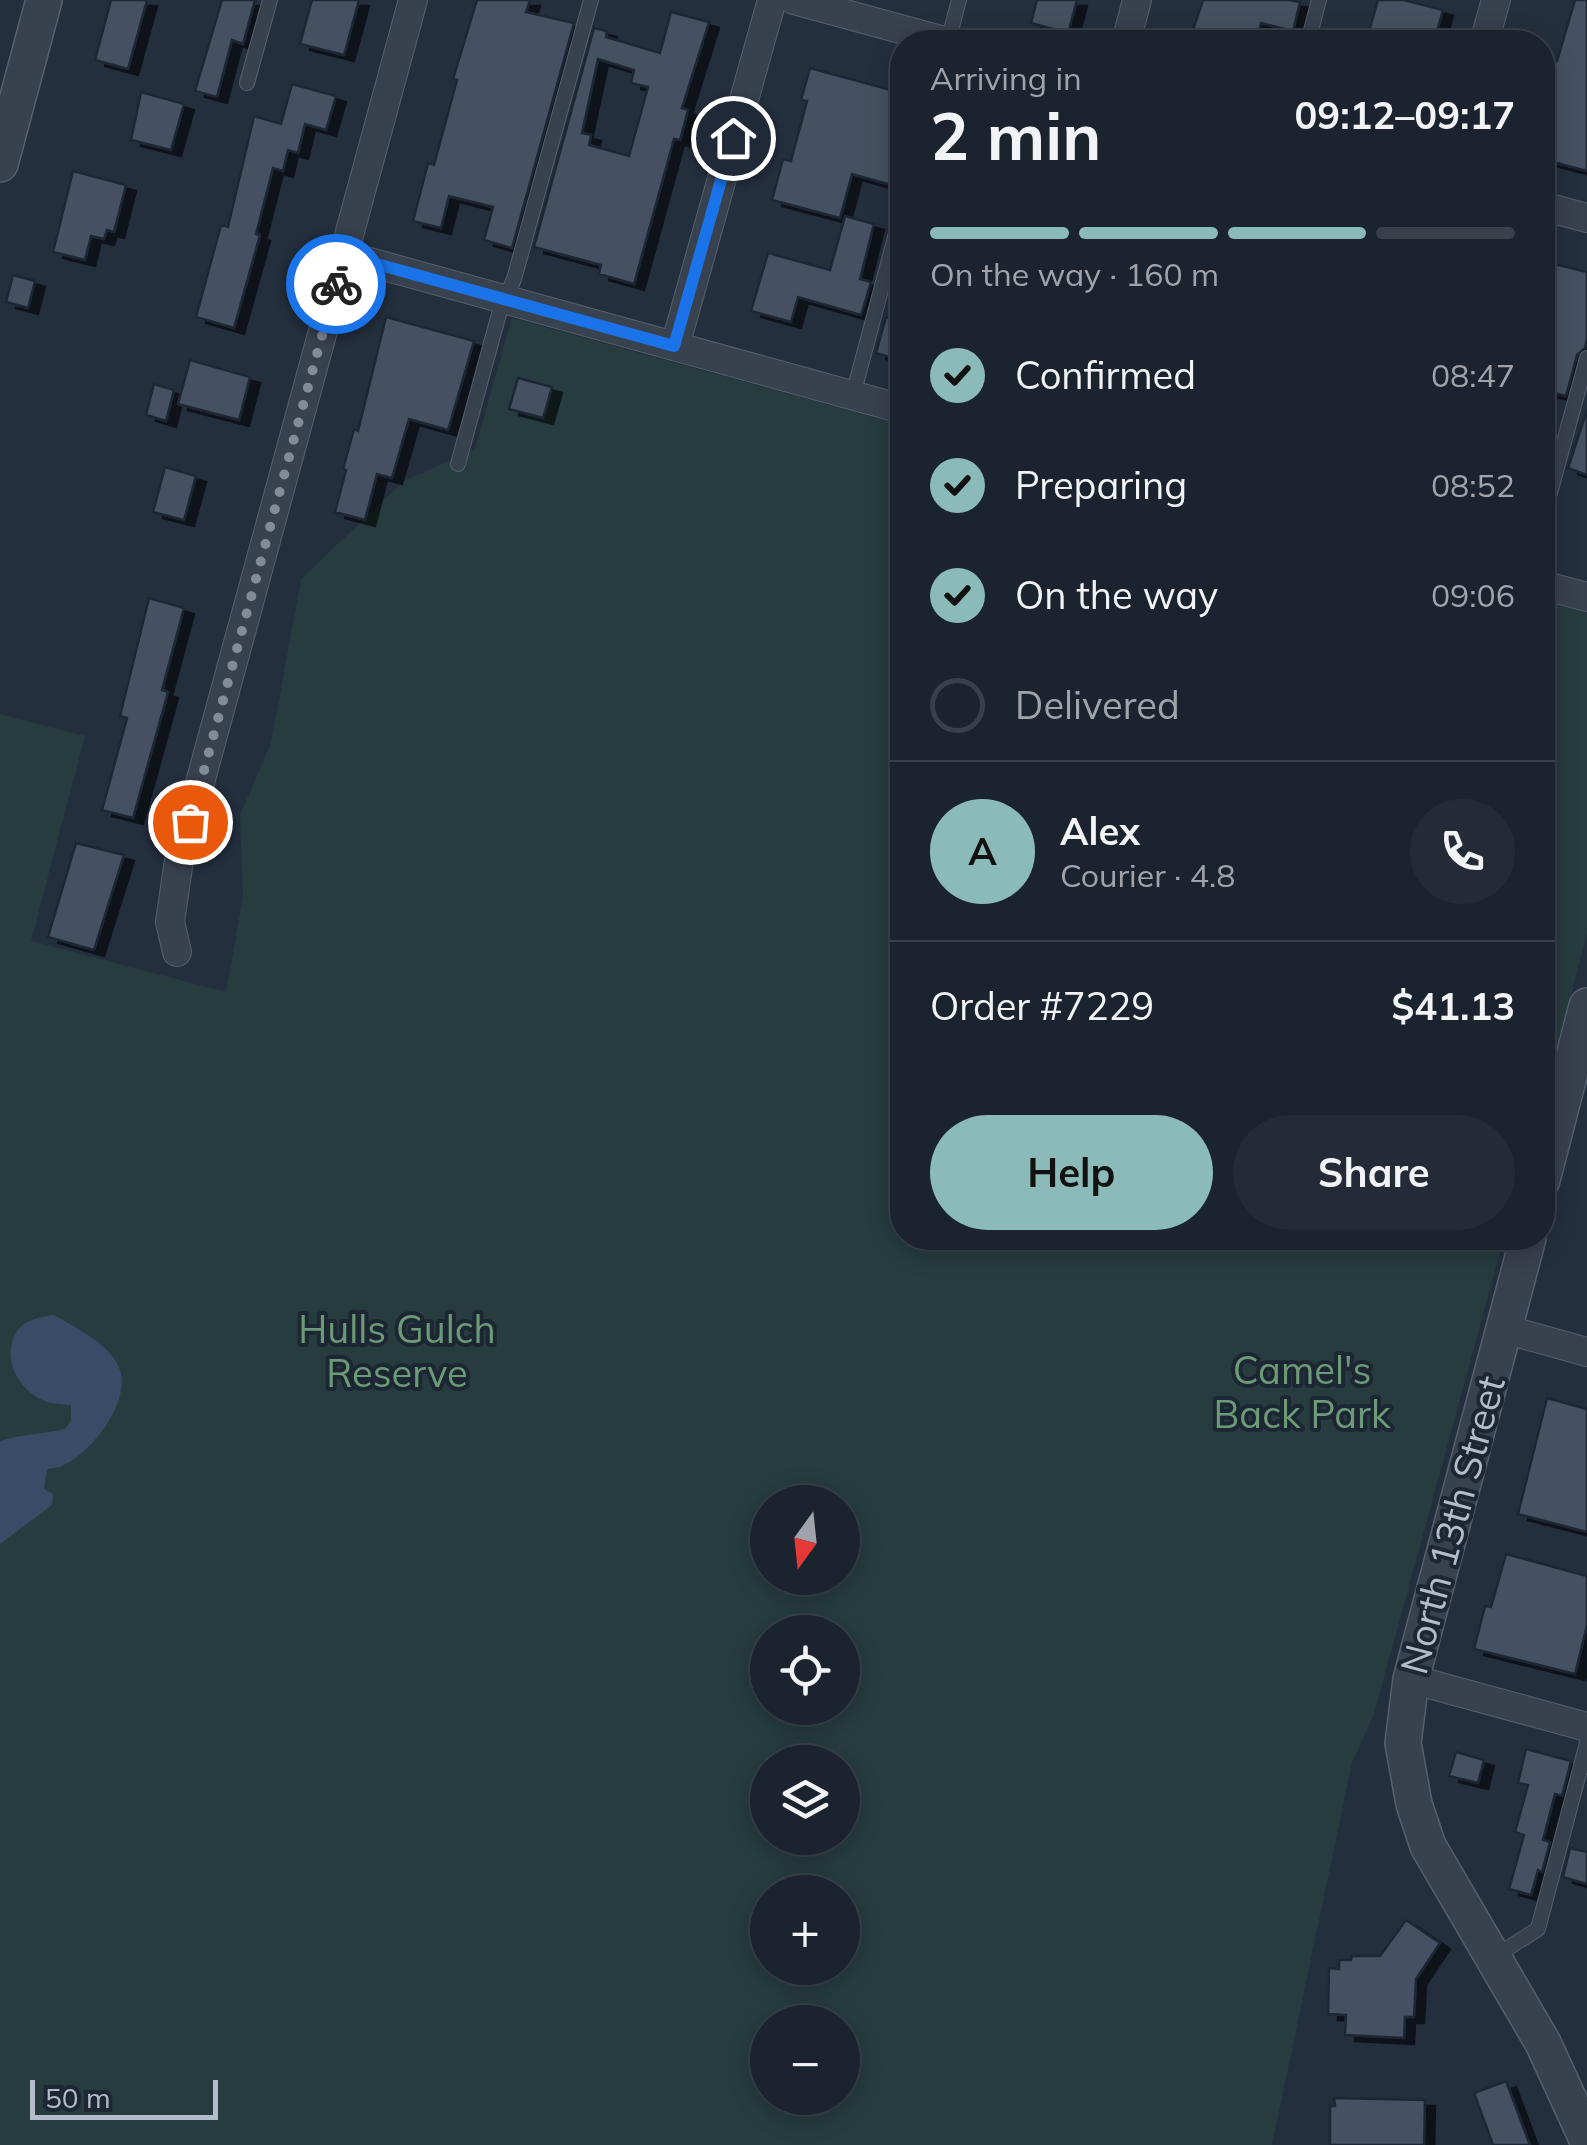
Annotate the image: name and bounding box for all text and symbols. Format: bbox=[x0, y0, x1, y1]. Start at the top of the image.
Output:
text: Arriving in bbox=[930, 58, 1082, 98]
text: 09:12–09:17 bbox=[1295, 91, 1515, 139]
text: 2 min bbox=[930, 95, 1101, 176]
pin bbox=[691, 96, 776, 181]
icon: home bbox=[706, 111, 761, 166]
courier bbox=[286, 234, 386, 334]
text: On the way · 160 m bbox=[930, 254, 1219, 294]
icon: bike bbox=[309, 257, 364, 312]
icon: check bbox=[930, 348, 985, 403]
text: Confirmed bbox=[1015, 351, 1196, 399]
text: 08:47 bbox=[1431, 355, 1515, 395]
icon: check bbox=[930, 458, 985, 513]
text: Preparing bbox=[1015, 461, 1187, 509]
text: 08:52 bbox=[1431, 465, 1515, 505]
icon: check bbox=[930, 568, 985, 623]
text: On the way bbox=[1015, 571, 1218, 619]
text: 09:06 bbox=[1431, 575, 1515, 615]
text: Delivered bbox=[1015, 681, 1180, 729]
pin bbox=[148, 780, 233, 865]
icon: bag bbox=[163, 795, 218, 850]
button: phone bbox=[1410, 799, 1515, 904]
text: Alex bbox=[1060, 807, 1140, 855]
text: A bbox=[968, 827, 997, 875]
text: Courier · 4.8 bbox=[1060, 855, 1236, 895]
text: Order #7229 bbox=[930, 982, 1154, 1030]
text: $41.13 bbox=[1392, 982, 1515, 1030]
button: Help bbox=[930, 1115, 1213, 1230]
button: Share bbox=[1233, 1115, 1515, 1230]
park label: Hulls Gulch Reserve bbox=[298, 1305, 496, 1397]
park label: Camel's Back Park bbox=[1214, 1346, 1391, 1438]
street label: North 13th Street bbox=[1389, 1370, 1515, 1679]
north arrow bbox=[750, 1485, 860, 1595]
map controls bbox=[750, 1485, 860, 2115]
button: locate bbox=[750, 1615, 860, 1725]
button: layers bbox=[750, 1745, 860, 1855]
button: + bbox=[750, 1875, 860, 1985]
button: − bbox=[750, 2005, 860, 2115]
scale bar bbox=[30, 2075, 218, 2120]
text: 50 m bbox=[45, 2080, 111, 2115]

